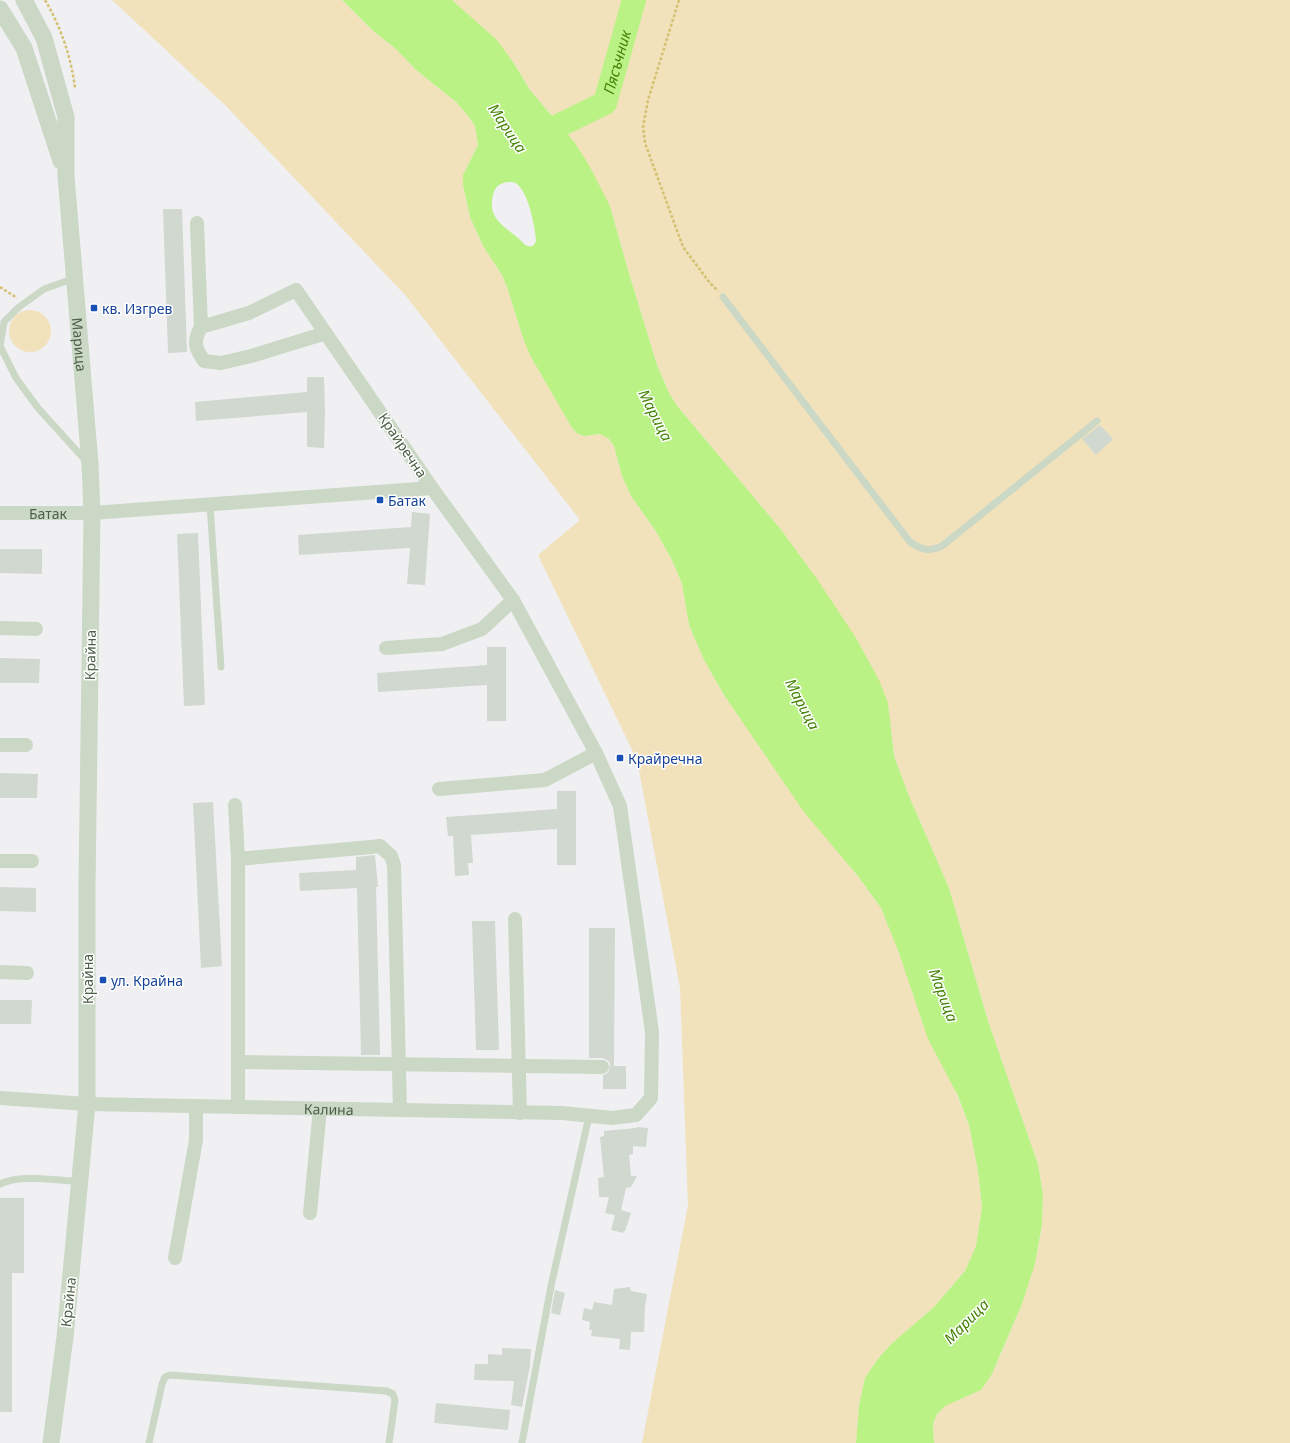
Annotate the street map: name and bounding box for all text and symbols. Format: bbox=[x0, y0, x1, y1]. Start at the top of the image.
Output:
water label: Пясъчник bbox=[598, 26, 635, 96]
water label: Марица bbox=[484, 99, 532, 157]
place label: кв. Изгрев bbox=[102, 299, 172, 318]
marker: кв. Изгрев bbox=[89, 303, 99, 313]
street label: Марица bbox=[68, 317, 92, 372]
water label: Марица bbox=[634, 386, 678, 445]
street label: Крайречна bbox=[374, 409, 432, 481]
place label: Батак bbox=[388, 491, 427, 510]
marker: Батак bbox=[375, 495, 385, 505]
street label: Батак bbox=[29, 504, 68, 523]
street label: Крайна bbox=[80, 630, 100, 680]
water label: Марица bbox=[781, 675, 825, 734]
place label: Крайречна bbox=[628, 749, 702, 768]
marker: Крайречна bbox=[615, 753, 625, 763]
street label: Крайна bbox=[78, 954, 97, 1004]
water label: Марица bbox=[925, 965, 963, 1025]
place label: ул. Крайна bbox=[111, 971, 183, 990]
marker: ул. Крайна bbox=[98, 975, 108, 985]
street label: Калина bbox=[304, 1099, 354, 1119]
street label: Крайна bbox=[56, 1276, 80, 1328]
water label: Марица bbox=[939, 1294, 993, 1348]

